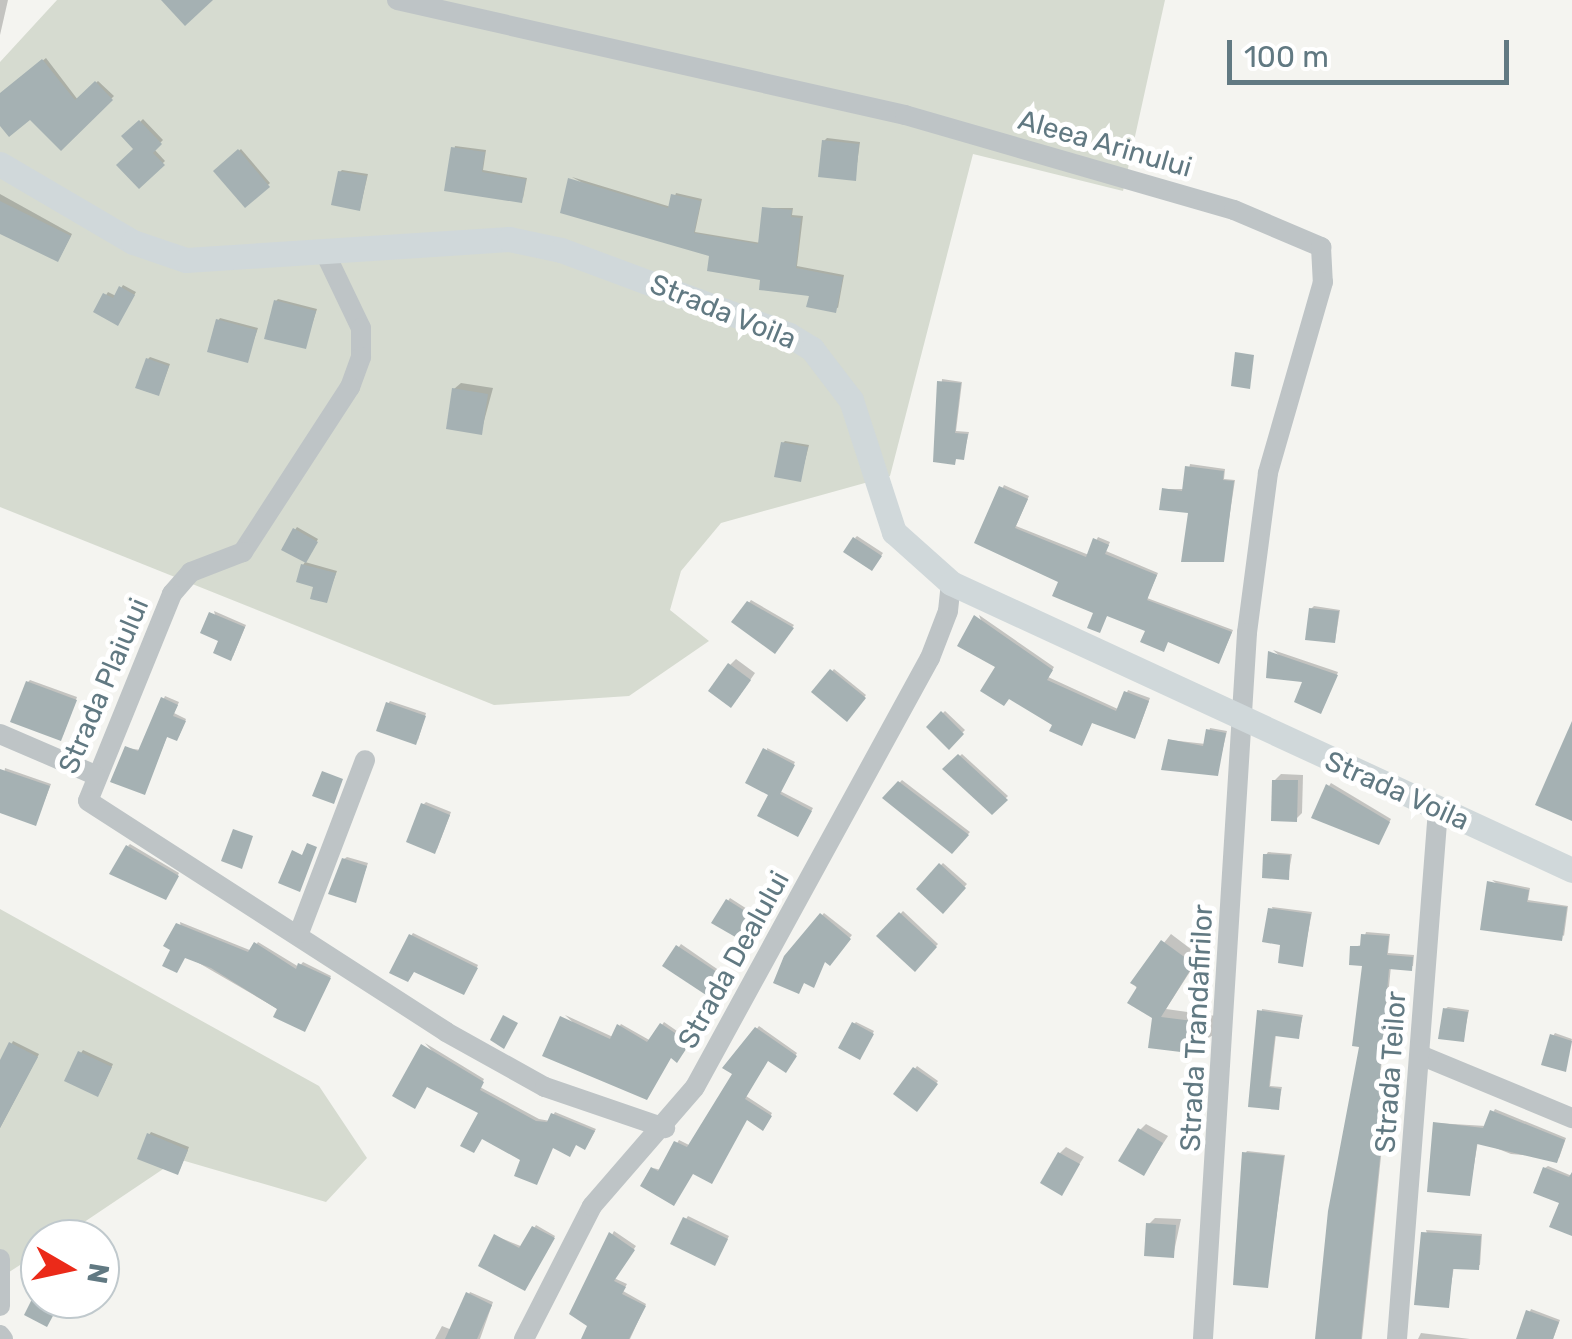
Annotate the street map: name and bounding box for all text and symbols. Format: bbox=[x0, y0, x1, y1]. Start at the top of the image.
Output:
scale bar bbox=[1232, 20, 1514, 82]
text: 100 m bbox=[1244, 39, 1329, 75]
street label: Aleea Arinului bbox=[1014, 103, 1196, 185]
street label: Strada Voila bbox=[645, 267, 801, 357]
street label: Strada Plaiului bbox=[52, 593, 156, 779]
street label: Strada Voila bbox=[1319, 744, 1475, 838]
street label: Strada Dealului bbox=[671, 865, 797, 1055]
street label: Strada Trandafirilor bbox=[1174, 903, 1220, 1153]
street label: Strada Teilor bbox=[1369, 990, 1413, 1154]
north arrow bbox=[20, 1219, 120, 1319]
text: N bbox=[80, 1261, 116, 1286]

